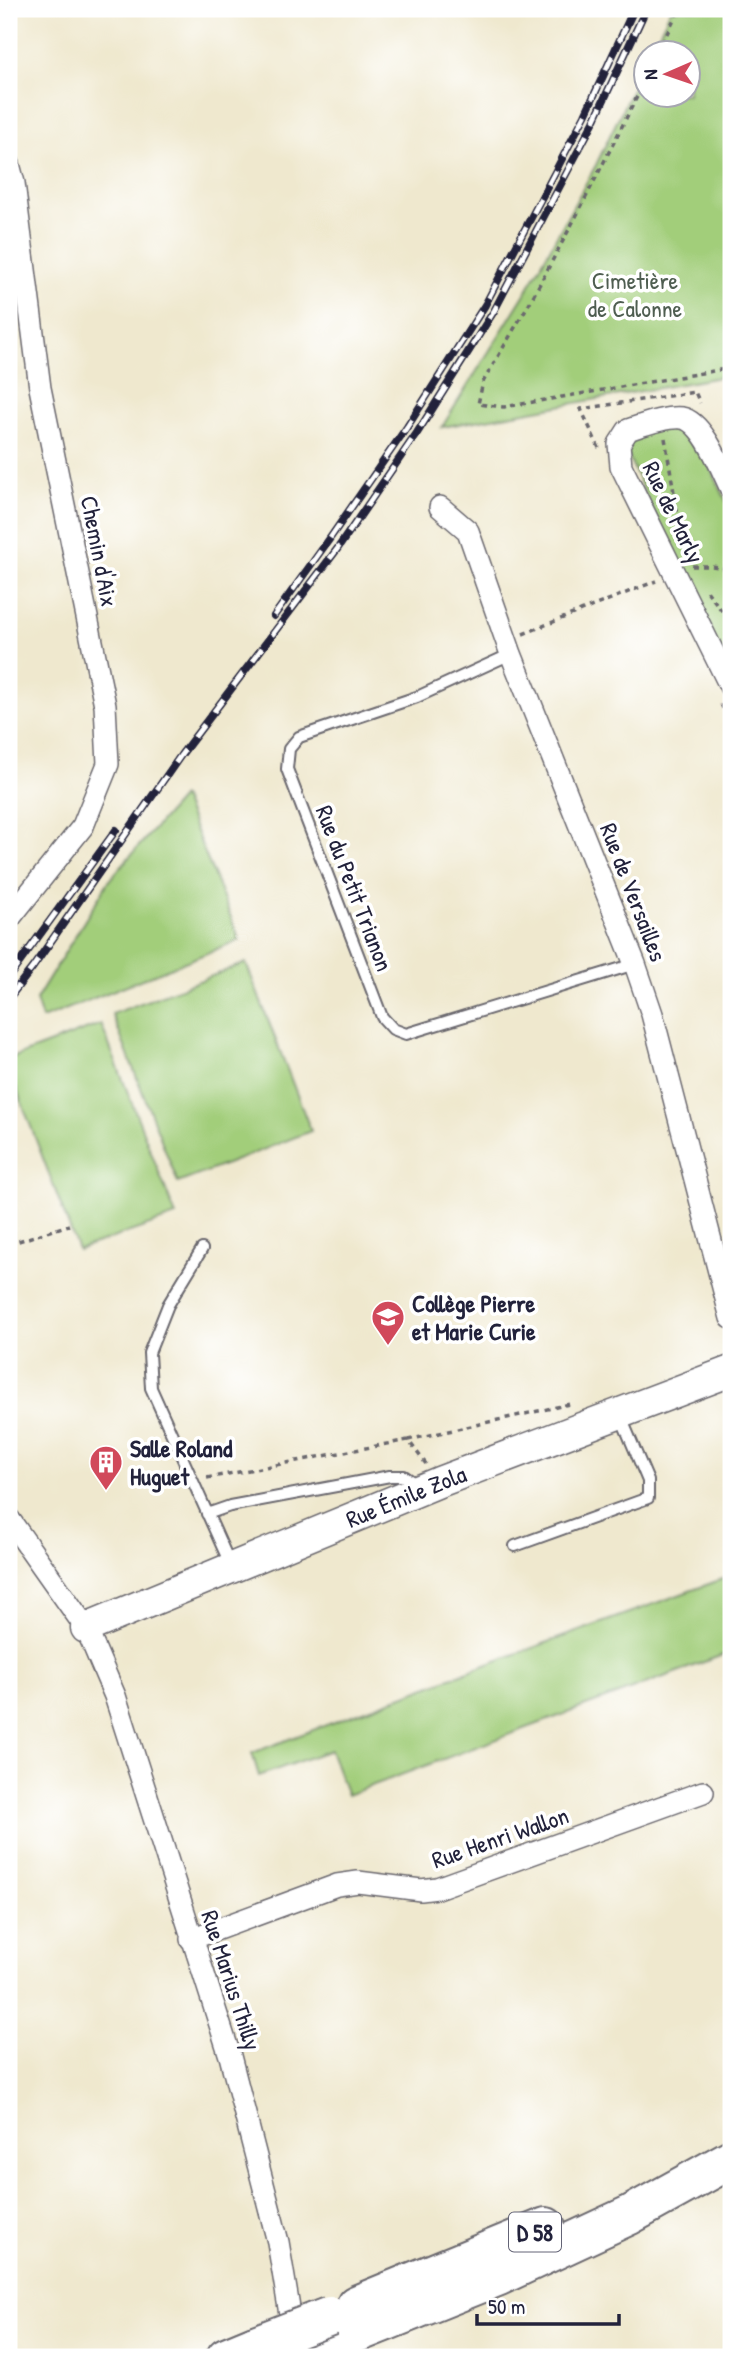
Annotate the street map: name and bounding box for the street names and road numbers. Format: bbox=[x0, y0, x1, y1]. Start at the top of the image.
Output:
street label: Rue de Marly bbox=[636, 456, 712, 568]
street label: Chemin d'Aix bbox=[74, 493, 126, 609]
street label: Rue du Petit Trianon bbox=[309, 800, 401, 976]
street label: Rue de Versailles bbox=[593, 818, 675, 966]
street label: Rue Émile Zola bbox=[341, 1457, 470, 1535]
street label: Rue Henri Wallon bbox=[427, 1799, 573, 1875]
street label: Rue Marius Thilly bbox=[194, 1906, 270, 2054]
road number: D 58 bbox=[509, 2212, 561, 2252]

